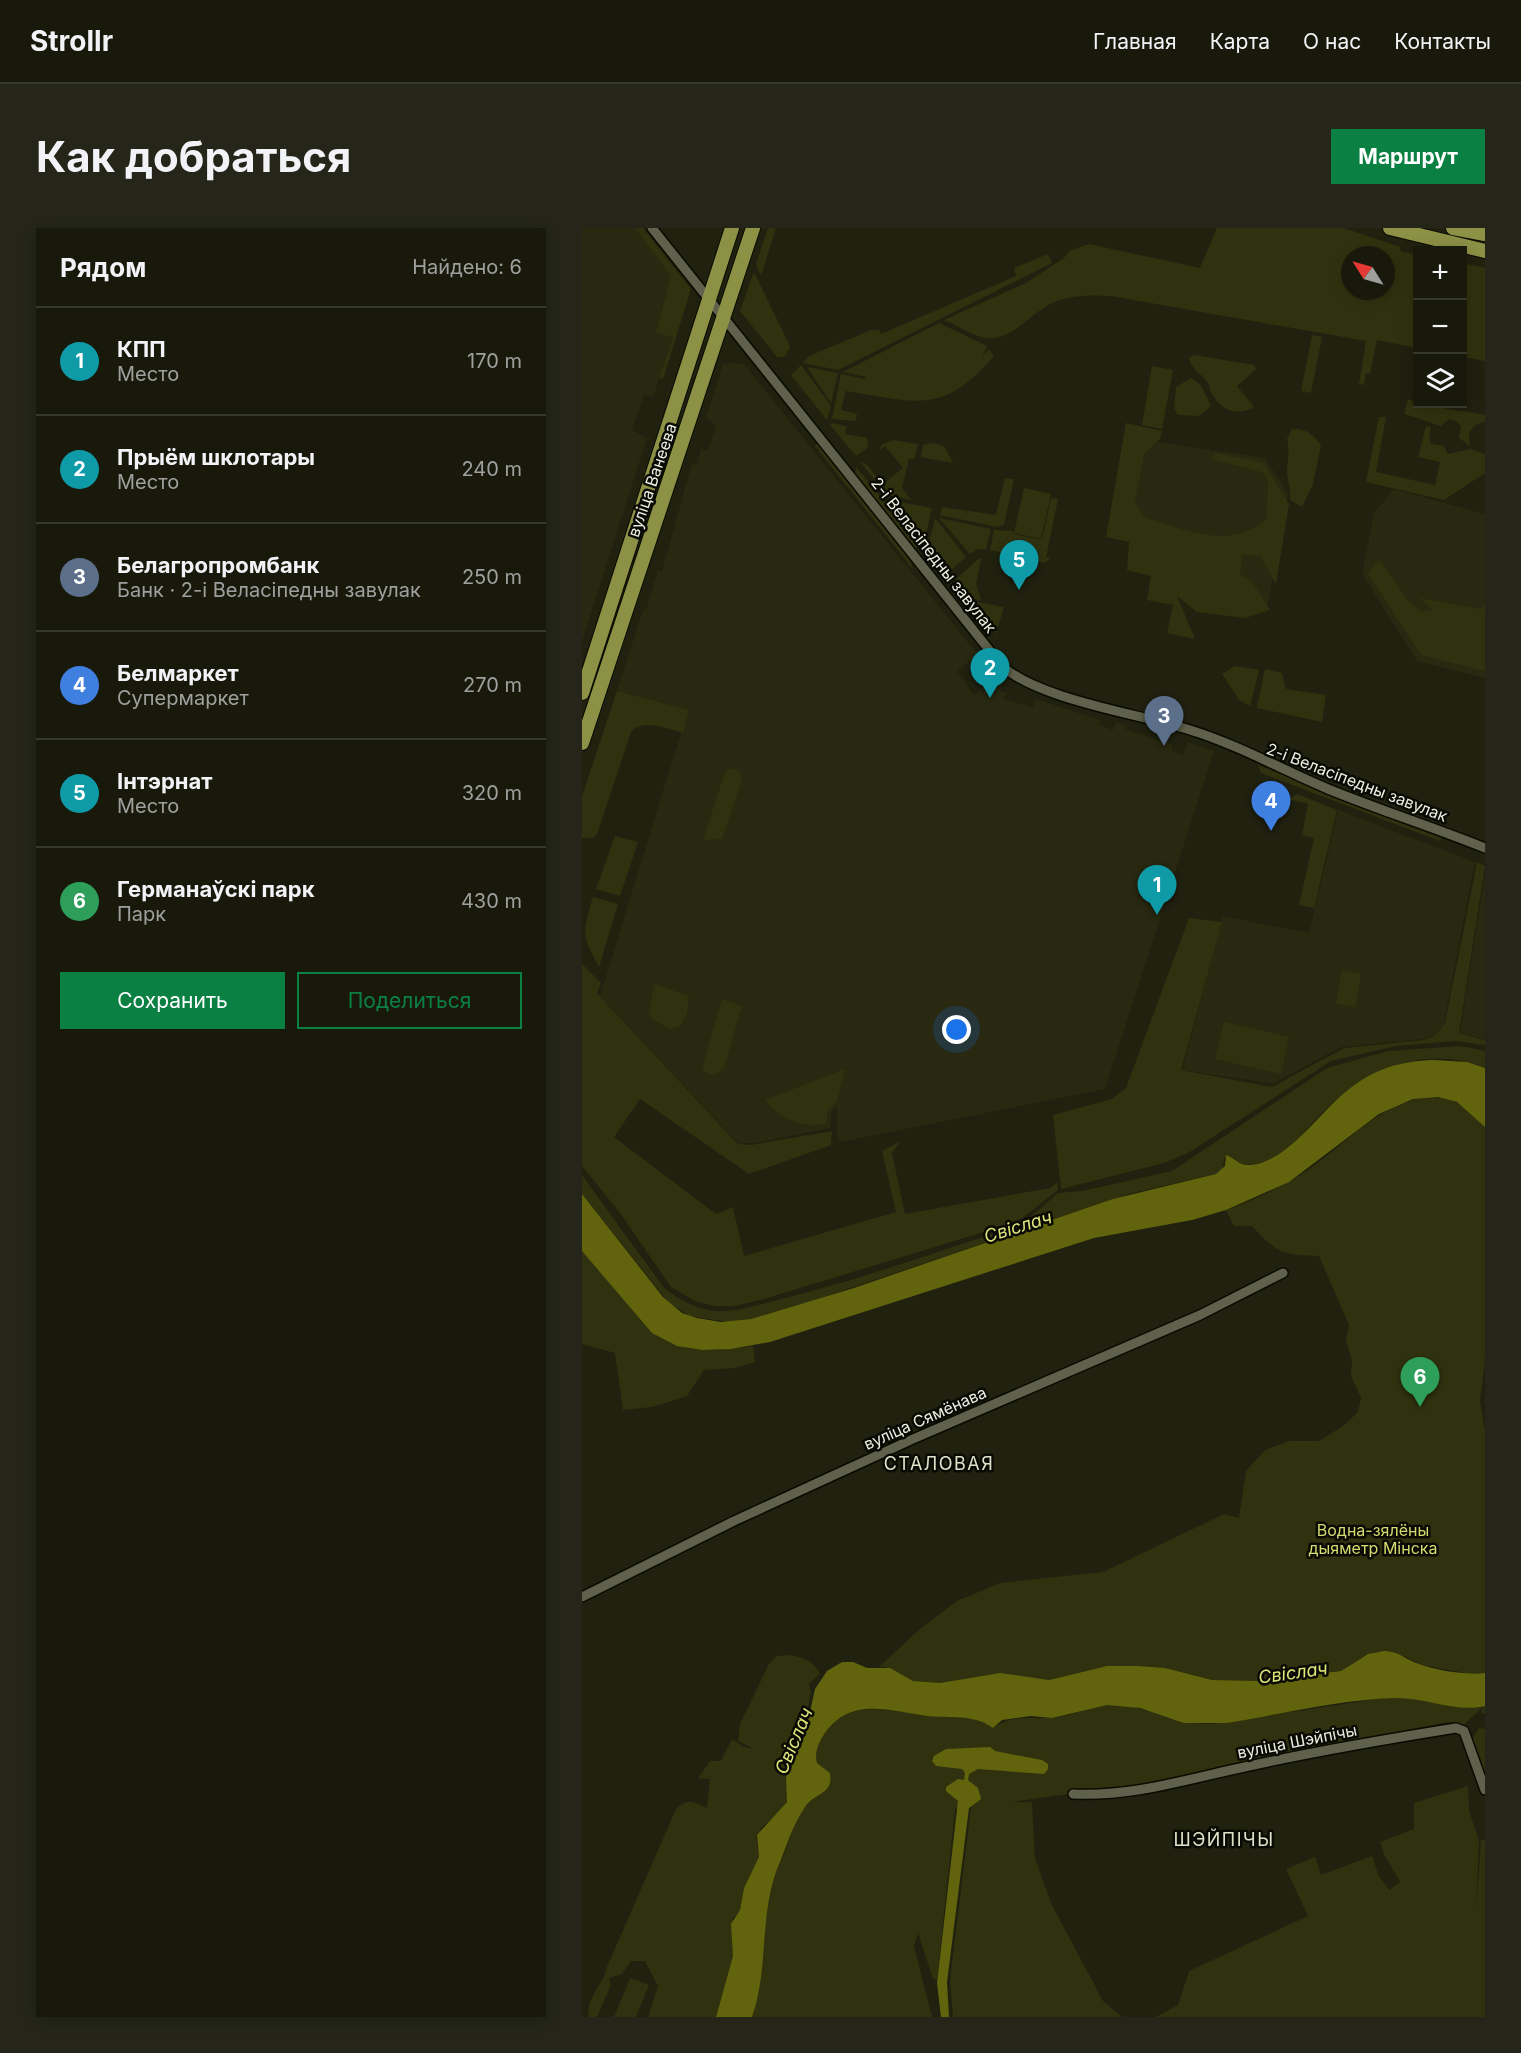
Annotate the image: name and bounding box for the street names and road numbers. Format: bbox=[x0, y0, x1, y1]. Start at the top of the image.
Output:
street label: вуліца Ванеева bbox=[623, 420, 681, 540]
street label: 2-і Веласіпедны завулак bbox=[867, 473, 1001, 637]
street label: 2-і Веласіпедны завулак bbox=[1264, 738, 1451, 826]
street label: вуліца Сямёнава bbox=[861, 1382, 989, 1454]
street label: вуліца Шэйпічы bbox=[1235, 1720, 1359, 1762]

